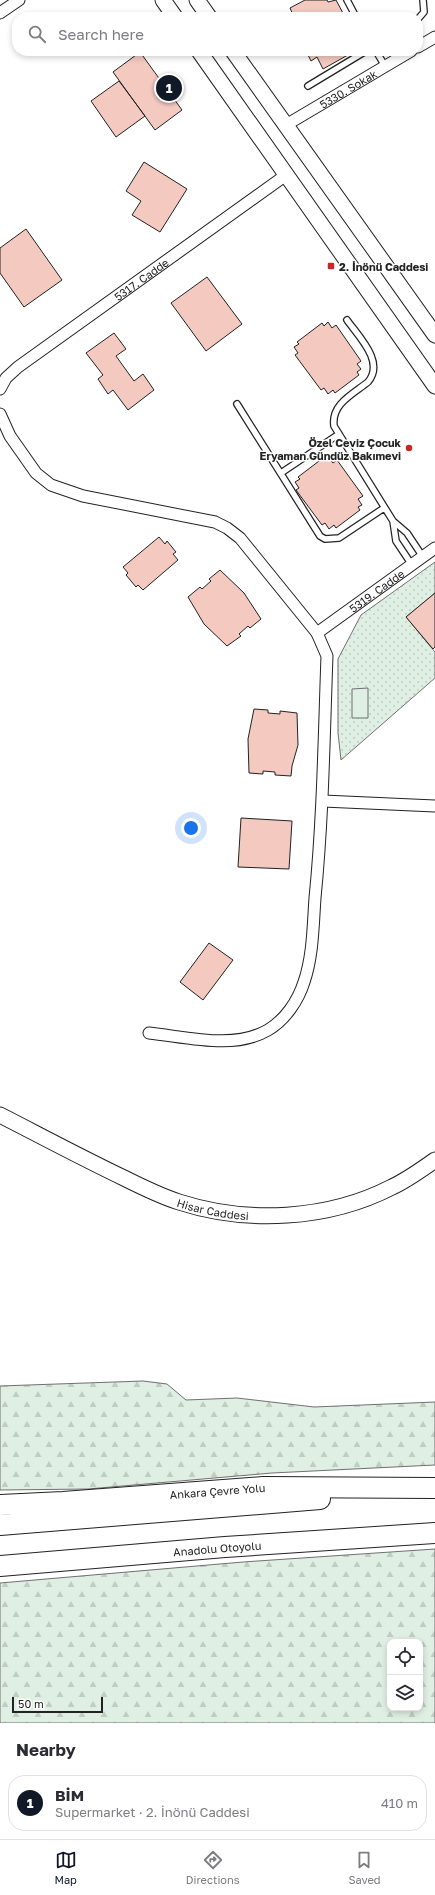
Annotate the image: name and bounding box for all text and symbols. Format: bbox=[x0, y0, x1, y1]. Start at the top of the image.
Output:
search box bbox=[12, 12, 423, 56]
icon: search bbox=[26, 23, 48, 45]
text: Search here bbox=[58, 25, 144, 43]
street label: 5330. Sokak bbox=[317, 66, 379, 110]
pin: 1 bbox=[156, 73, 182, 103]
street label: 5317. Cadde bbox=[111, 255, 171, 303]
place label: 2. İnönü Caddesi bbox=[339, 260, 428, 273]
marker: 2. İnönü Caddesi bbox=[326, 261, 336, 271]
place label: Özel Ceviz Çocuk Eryaman Gündüz Bakımevi bbox=[260, 436, 402, 462]
marker: Özel Ceviz Çocuk Eryaman Gündüz Bakımevi bbox=[404, 443, 414, 453]
street label: 5319. Cadde bbox=[346, 566, 406, 614]
your location bbox=[181, 818, 201, 838]
street label: Hisar Caddesi bbox=[176, 1195, 249, 1222]
street label: Ankara Çevre Yolu bbox=[169, 1480, 266, 1500]
street label: Anadolu Otoyolu bbox=[173, 1538, 262, 1558]
map controls bbox=[387, 1639, 423, 1711]
button: locate bbox=[387, 1639, 423, 1675]
button: layers bbox=[387, 1675, 423, 1711]
scale bar bbox=[12, 1695, 103, 1714]
text: 50 m bbox=[18, 1697, 44, 1710]
text: Nearby bbox=[16, 1739, 76, 1760]
text: BİM bbox=[55, 1786, 84, 1804]
text: 1 bbox=[27, 1795, 33, 1811]
text: 410 m bbox=[381, 1795, 418, 1811]
text: Supermarket · 2. İnönü Caddesi bbox=[55, 1804, 250, 1820]
tab: Map bbox=[54, 1849, 77, 1886]
tab: Directions bbox=[186, 1849, 240, 1886]
tab: Saved bbox=[348, 1849, 381, 1886]

